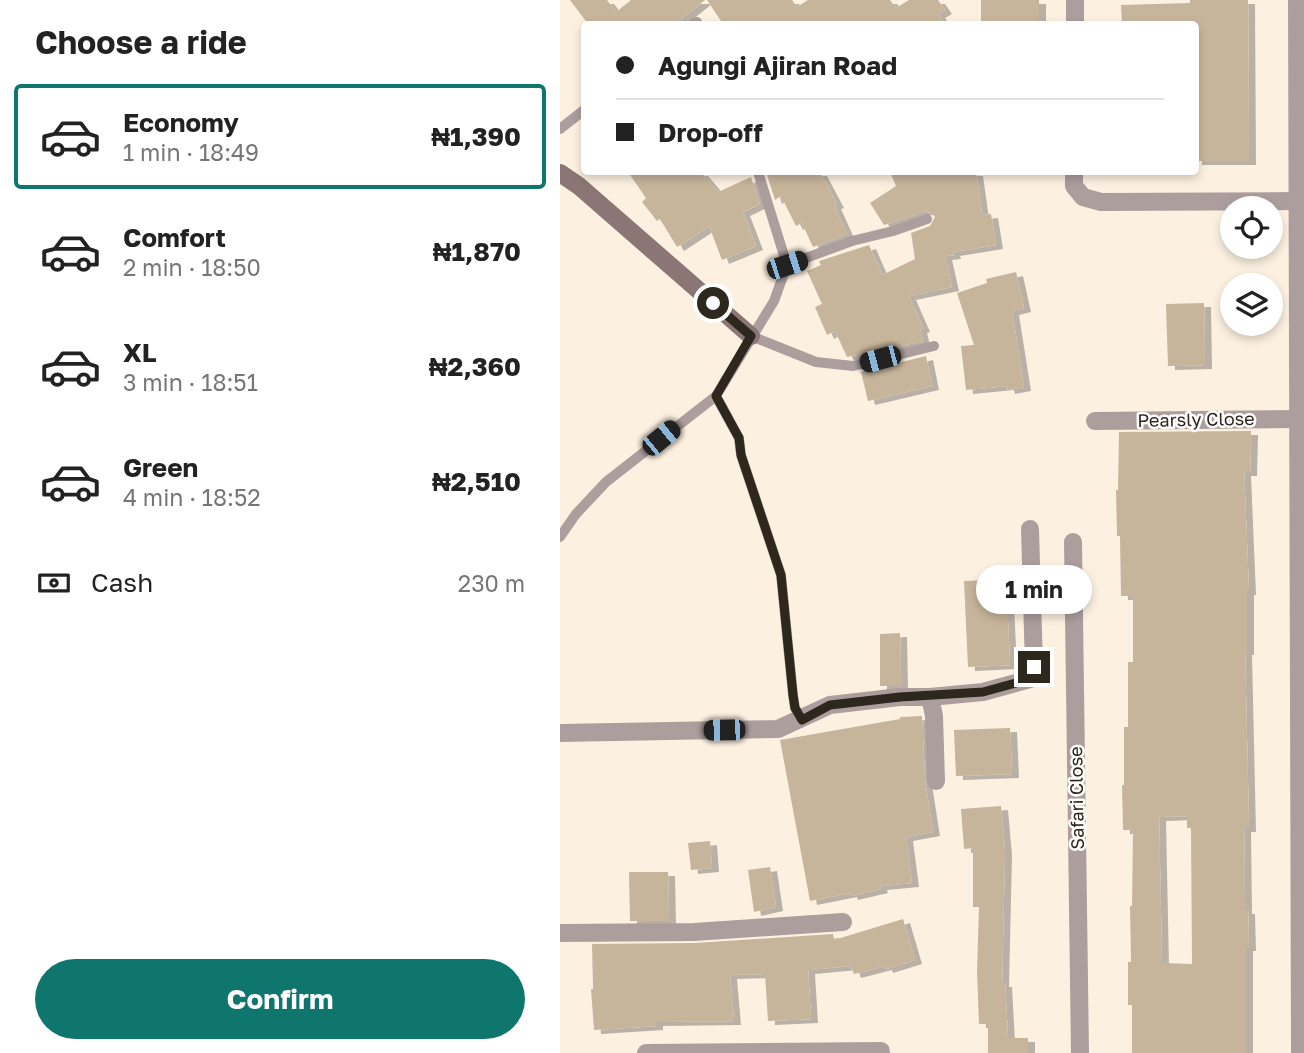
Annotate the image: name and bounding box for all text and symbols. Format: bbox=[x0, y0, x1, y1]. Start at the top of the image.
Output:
text: Choose a ride bbox=[35, 23, 247, 61]
text: Agungi Ajiran Road bbox=[658, 50, 897, 81]
icon: car bbox=[39, 105, 102, 168]
text: Economy bbox=[123, 107, 239, 138]
text: Drop-off bbox=[658, 117, 763, 148]
text: ₦1,390 bbox=[431, 121, 521, 152]
text: 1 min · 18:49 bbox=[123, 138, 259, 166]
map controls bbox=[1220, 196, 1283, 336]
button: locate bbox=[1220, 196, 1283, 259]
icon: car bbox=[39, 220, 102, 283]
text: Comfort bbox=[123, 222, 226, 253]
text: ₦1,870 bbox=[433, 236, 521, 267]
car bbox=[764, 249, 811, 281]
text: 2 min · 18:50 bbox=[123, 253, 261, 281]
button: layers bbox=[1220, 273, 1283, 336]
route start bbox=[697, 287, 729, 319]
icon: car bbox=[39, 335, 102, 398]
text: XL bbox=[123, 337, 157, 368]
car bbox=[857, 343, 904, 375]
text: ₦2,360 bbox=[429, 351, 521, 382]
text: 3 min · 18:51 bbox=[123, 368, 258, 396]
street label: Pearsly Close bbox=[1137, 407, 1255, 431]
car bbox=[639, 417, 684, 459]
icon: car bbox=[39, 450, 102, 513]
text: Green bbox=[123, 452, 198, 483]
text: ₦2,510 bbox=[432, 466, 521, 497]
text: 4 min · 18:52 bbox=[123, 483, 261, 511]
icon: cash bbox=[35, 564, 73, 602]
callout: 1 min bbox=[976, 566, 1092, 614]
text: Cash bbox=[91, 567, 153, 598]
text: 230 m bbox=[458, 569, 525, 597]
text: 1 min bbox=[1005, 575, 1063, 603]
route end bbox=[1018, 651, 1050, 683]
car bbox=[703, 719, 746, 741]
street label: Safari Close bbox=[1064, 746, 1088, 850]
button: Confirm bbox=[35, 959, 525, 1039]

